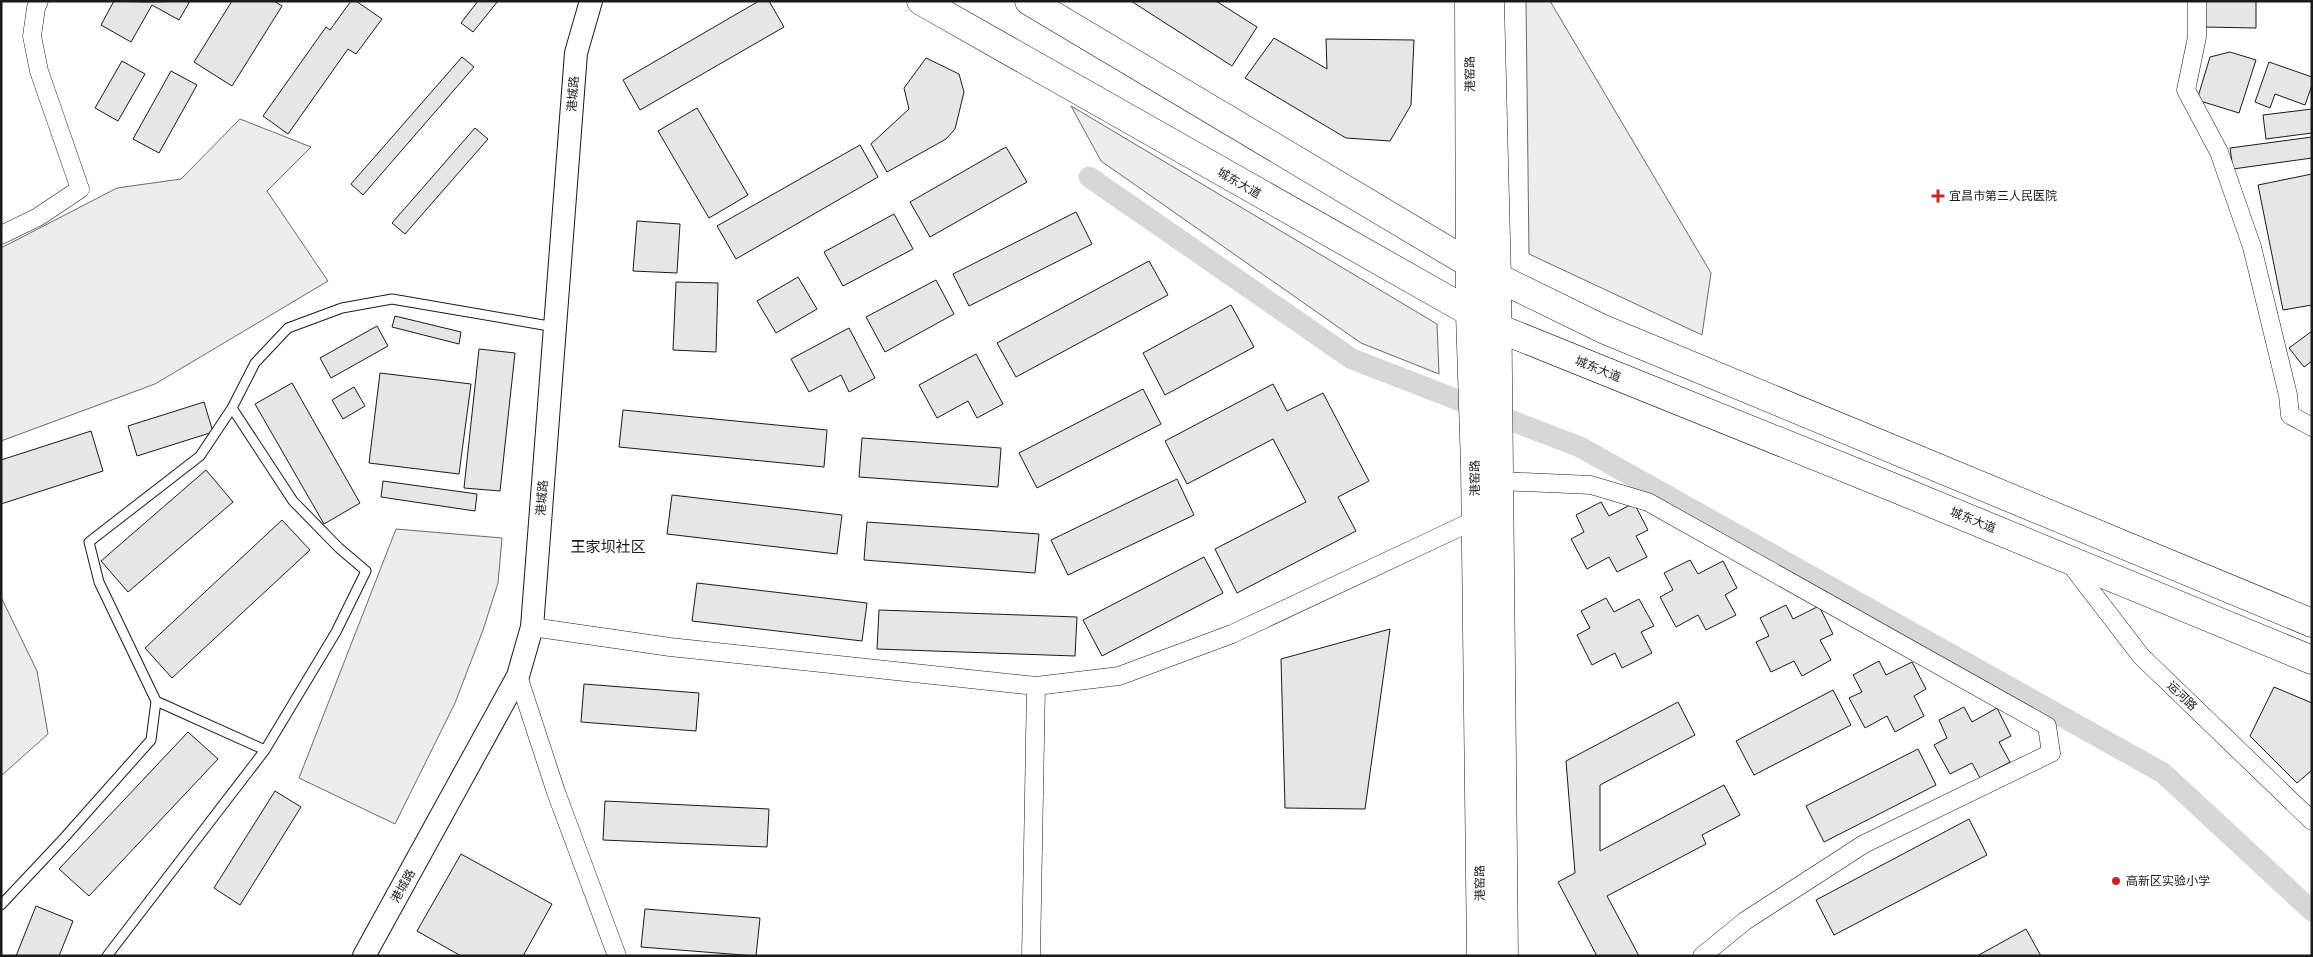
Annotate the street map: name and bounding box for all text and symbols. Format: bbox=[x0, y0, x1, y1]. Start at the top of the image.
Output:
street label: 港窑路 bbox=[1462, 56, 1476, 92]
street label: 港城路 bbox=[564, 75, 580, 112]
street label: 城东大道 bbox=[1215, 164, 1264, 200]
place label: 宜昌市第三人民医院 bbox=[1949, 188, 2057, 202]
marker: 宜昌市第三人民医院 bbox=[1931, 189, 1945, 203]
street label: 城东大道 bbox=[1573, 353, 1623, 384]
street label: 港窑路 bbox=[1467, 460, 1481, 496]
street label: 港城路 bbox=[533, 479, 549, 516]
street label: 城东大道 bbox=[1948, 504, 1998, 535]
district label: 王家坝社区 bbox=[570, 537, 646, 555]
street label: 运河路 bbox=[2165, 678, 2201, 713]
street label: 港窑路 bbox=[1472, 865, 1486, 901]
street label: 港城路 bbox=[387, 866, 417, 905]
place label: 高新区实验小学 bbox=[2126, 873, 2210, 887]
marker: 高新区实验小学 bbox=[2110, 875, 2122, 887]

